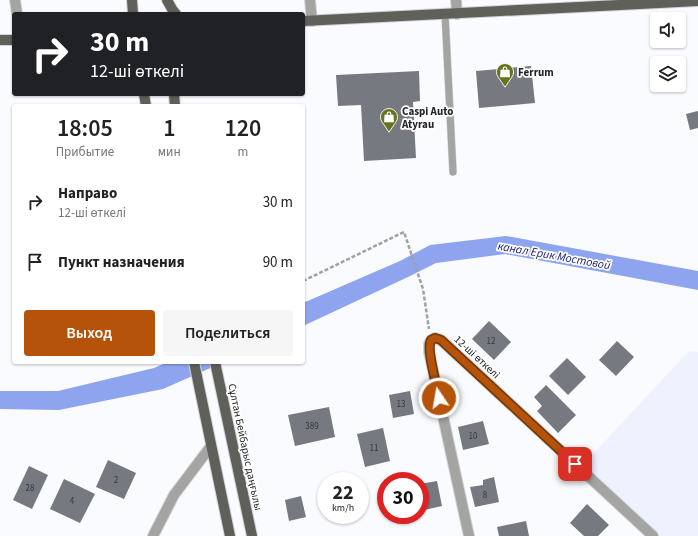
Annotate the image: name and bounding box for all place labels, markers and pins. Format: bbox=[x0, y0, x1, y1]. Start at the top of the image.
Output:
shop icon: Ferrum bbox=[495, 62, 515, 87]
place label: Ferrum bbox=[518, 65, 554, 80]
place label: Caspi Auto Atyrau bbox=[401, 104, 453, 132]
shop icon: Caspi Auto Atyrau bbox=[379, 107, 399, 132]
pin bbox=[558, 447, 592, 481]

